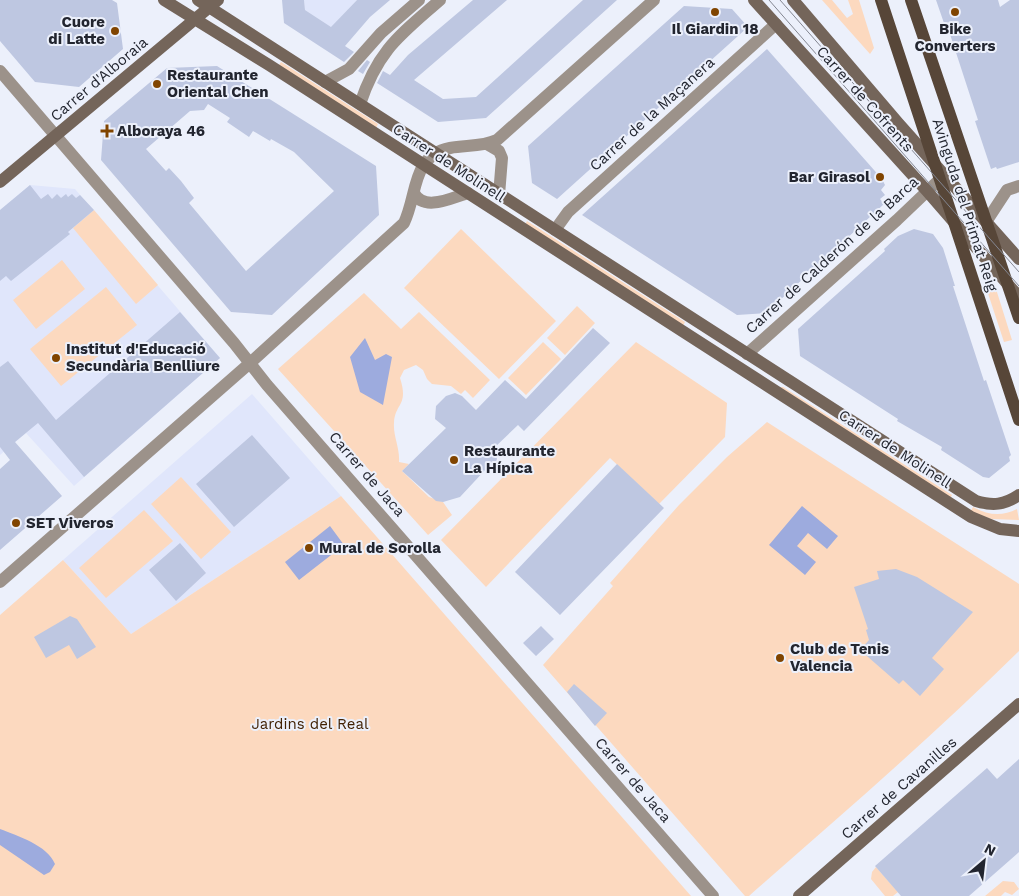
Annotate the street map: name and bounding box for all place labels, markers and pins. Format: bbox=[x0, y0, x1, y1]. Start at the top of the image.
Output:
marker: Il Giardin 18 bbox=[709, 6, 721, 18]
marker: Bike Converters bbox=[949, 6, 961, 18]
place label: Cuore di Latte bbox=[48, 13, 105, 48]
place label: Il Giardin 18 bbox=[671, 20, 759, 38]
place label: Bike Converters bbox=[914, 20, 996, 55]
marker: Cuore di Latte bbox=[109, 25, 121, 37]
place label: Restaurante Oriental Chen bbox=[167, 66, 269, 101]
marker: Restaurante Oriental Chen bbox=[151, 78, 163, 90]
place label: Alboraya 46 bbox=[117, 122, 205, 140]
marker: Alboraya 46 bbox=[101, 125, 113, 137]
place label: Bar Girasol bbox=[788, 168, 870, 186]
marker: Bar Girasol bbox=[874, 171, 886, 183]
place label: Institut d'Educació Secundària Benlliure bbox=[66, 340, 220, 375]
marker: Institut d'Educació Secundària Benlliure bbox=[50, 352, 62, 364]
place label: Restaurante La Hípica bbox=[464, 442, 555, 477]
marker: Restaurante La Hípica bbox=[448, 454, 460, 466]
place label: SET Viveros bbox=[26, 514, 113, 532]
marker: SET Viveros bbox=[10, 517, 22, 529]
place label: Mural de Sorolla bbox=[319, 539, 441, 557]
marker: Mural de Sorolla bbox=[303, 542, 315, 554]
place label: Club de Tenis Valencia bbox=[790, 640, 889, 675]
marker: Club de Tenis Valencia bbox=[774, 652, 786, 664]

